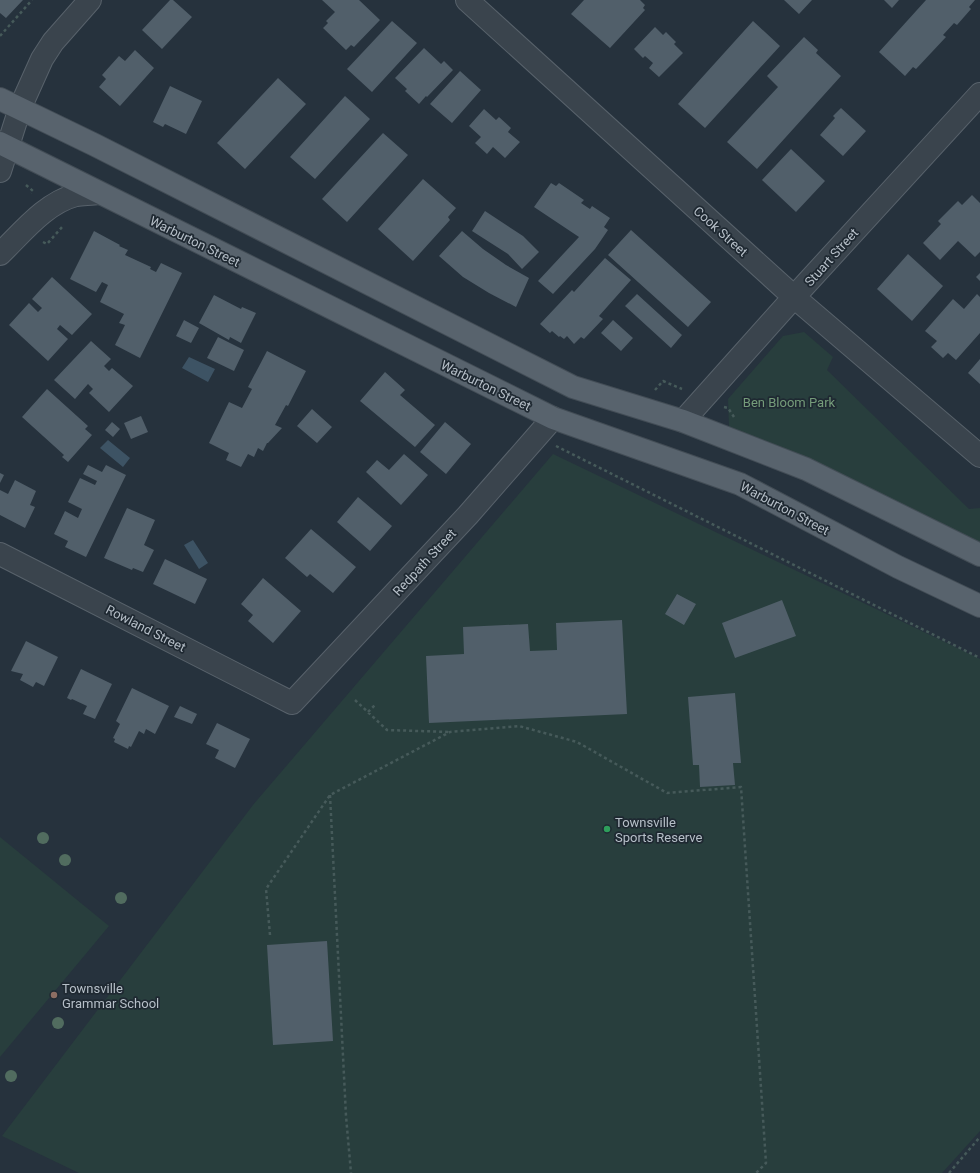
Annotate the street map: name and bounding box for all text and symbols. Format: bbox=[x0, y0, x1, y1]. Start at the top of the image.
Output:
street label: Cook Street bbox=[691, 203, 751, 259]
street label: Warburton Street bbox=[147, 213, 242, 270]
street label: Stuart Street bbox=[801, 225, 861, 289]
street label: Warburton Street bbox=[438, 357, 533, 414]
park label: Ben Bloom Park bbox=[743, 395, 836, 410]
street label: Warburton Street bbox=[738, 479, 832, 538]
street label: Redpath Street bbox=[390, 526, 459, 599]
street label: Rowland Street bbox=[103, 602, 188, 655]
place label: Townsville Sports Reserve bbox=[615, 815, 703, 845]
marker: Townsville Sports Reserve bbox=[602, 824, 612, 834]
place label: Townsville Grammar School bbox=[62, 981, 159, 1011]
marker: Townsville Grammar School bbox=[49, 990, 59, 1000]

